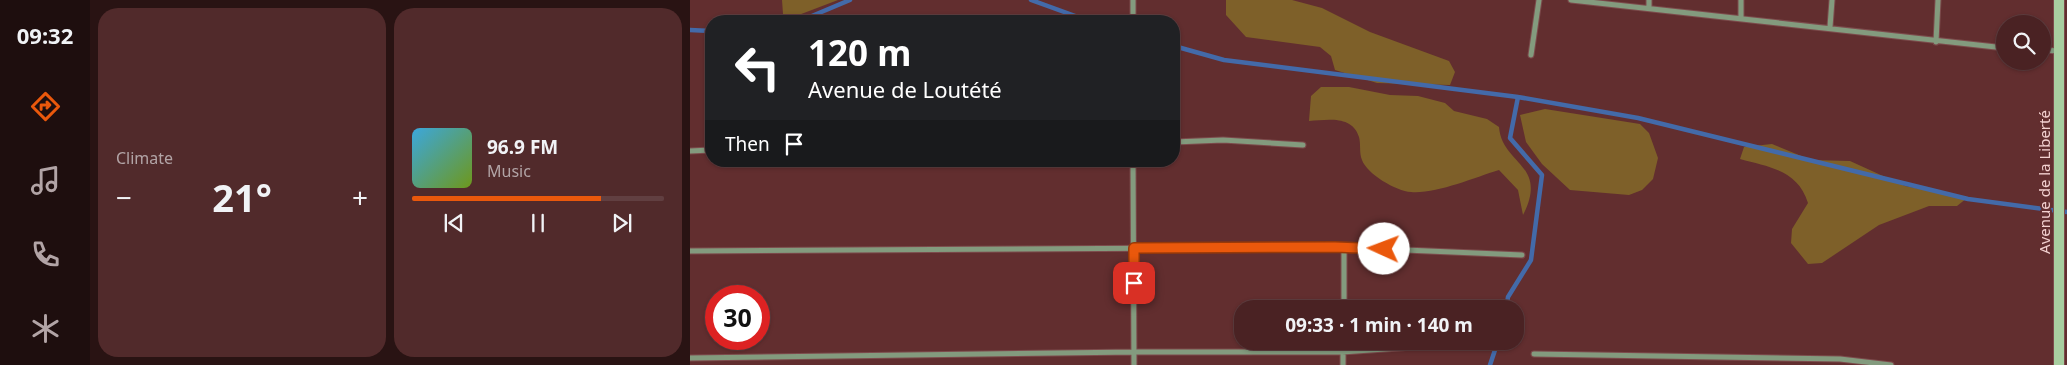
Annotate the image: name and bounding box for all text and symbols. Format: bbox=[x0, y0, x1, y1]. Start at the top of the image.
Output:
map controls bbox=[1996, 15, 2051, 70]
button: search bbox=[1996, 15, 2051, 70]
text: 09:32 bbox=[17, 20, 73, 50]
text: 120 m bbox=[808, 29, 911, 76]
icon: left bbox=[725, 35, 790, 100]
text: Avenue de Loutété bbox=[808, 74, 1002, 104]
icon: directions bbox=[28, 89, 63, 124]
street label: Avenue de la Liberté bbox=[2034, 110, 2054, 254]
icon: arrive bbox=[780, 130, 808, 158]
text: Then bbox=[725, 131, 770, 157]
text: 96.9 FM bbox=[487, 134, 558, 160]
text: Climate bbox=[116, 147, 173, 169]
text: Music bbox=[487, 160, 531, 182]
icon: music bbox=[28, 163, 63, 198]
text: 21° bbox=[212, 171, 272, 223]
text: − bbox=[116, 178, 132, 216]
text: + bbox=[352, 178, 368, 216]
icon: previous bbox=[440, 209, 468, 237]
icon: pause bbox=[524, 209, 552, 237]
icon: next bbox=[608, 209, 636, 237]
position arrow bbox=[1357, 222, 1409, 274]
icon: phone bbox=[28, 237, 63, 272]
pin bbox=[1113, 262, 1155, 304]
icon: arrive bbox=[1120, 269, 1148, 297]
speed limit sign: 30 bbox=[705, 285, 770, 350]
icon: climate bbox=[28, 311, 63, 346]
text: 09:33 · 1 min · 140 m bbox=[1285, 312, 1473, 338]

